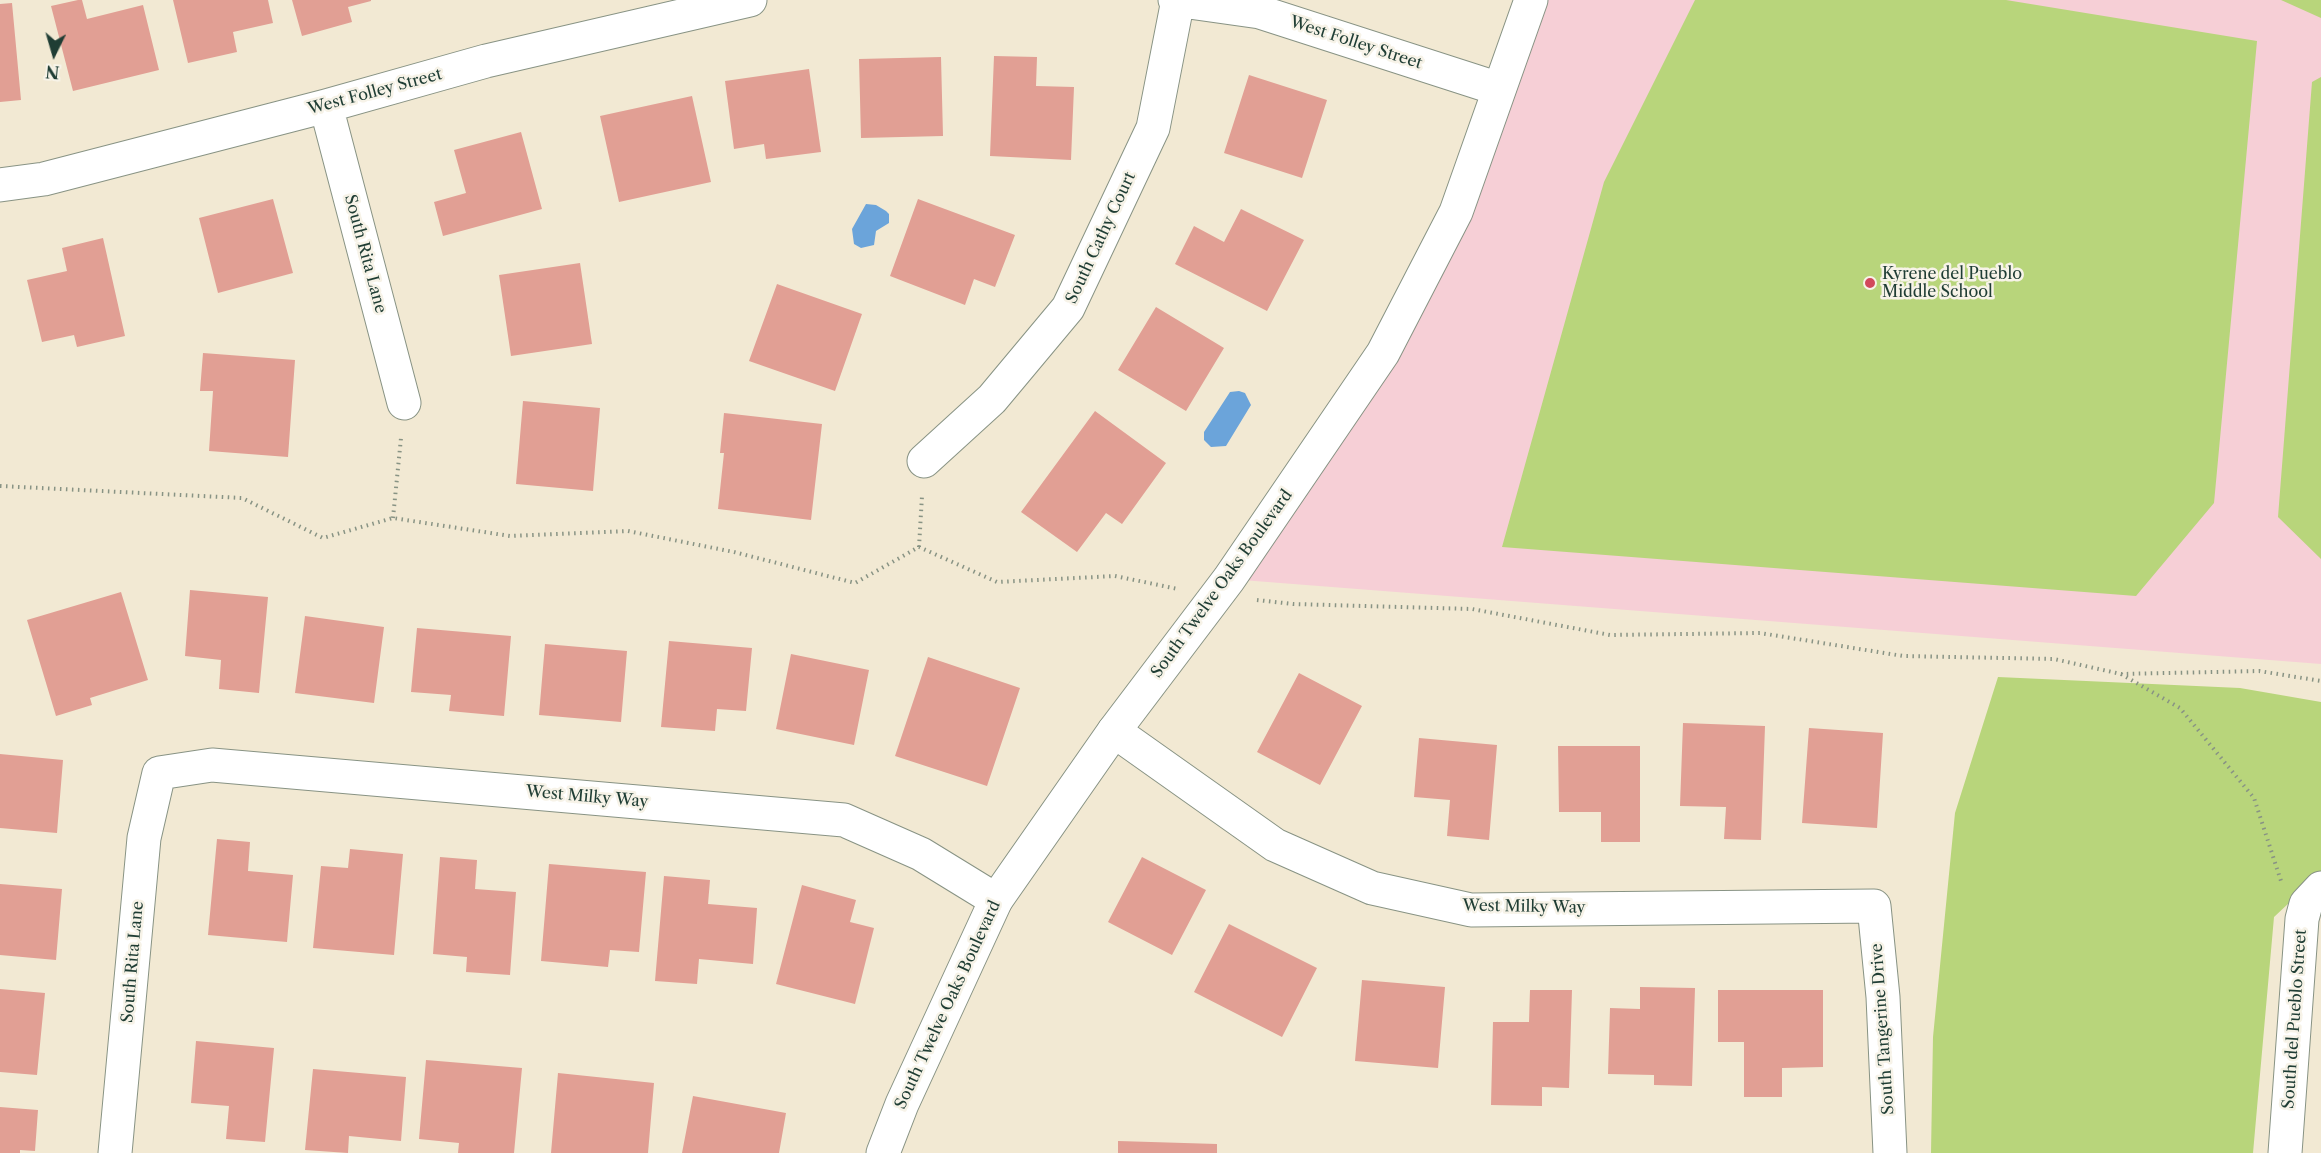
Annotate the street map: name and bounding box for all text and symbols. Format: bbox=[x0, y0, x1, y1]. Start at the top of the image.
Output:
street label: West Folley Street bbox=[1287, 13, 1425, 73]
north arrow bbox=[24, 24, 84, 84]
text: N bbox=[45, 61, 60, 82]
street label: West Folley Street bbox=[306, 65, 444, 119]
street label: South Cathy Court bbox=[1062, 169, 1140, 307]
street label: South Rita Lane bbox=[340, 193, 390, 315]
place label: Kyrene del Pueblo Middle School bbox=[1882, 264, 2022, 302]
marker: Kyrene del Pueblo Middle School bbox=[1863, 276, 1877, 290]
street label: South Twelve Oaks Boulevard bbox=[1147, 486, 1297, 682]
street label: West Milky Way bbox=[525, 782, 649, 812]
street label: West Milky Way bbox=[1462, 896, 1586, 918]
street label: South Twelve Oaks Boulevard bbox=[891, 898, 1005, 1112]
street label: South Rita Lane bbox=[118, 900, 148, 1024]
street label: South del Pueblo Street bbox=[2279, 928, 2311, 1110]
street label: South Tangerine Drive bbox=[1867, 943, 1899, 1115]

